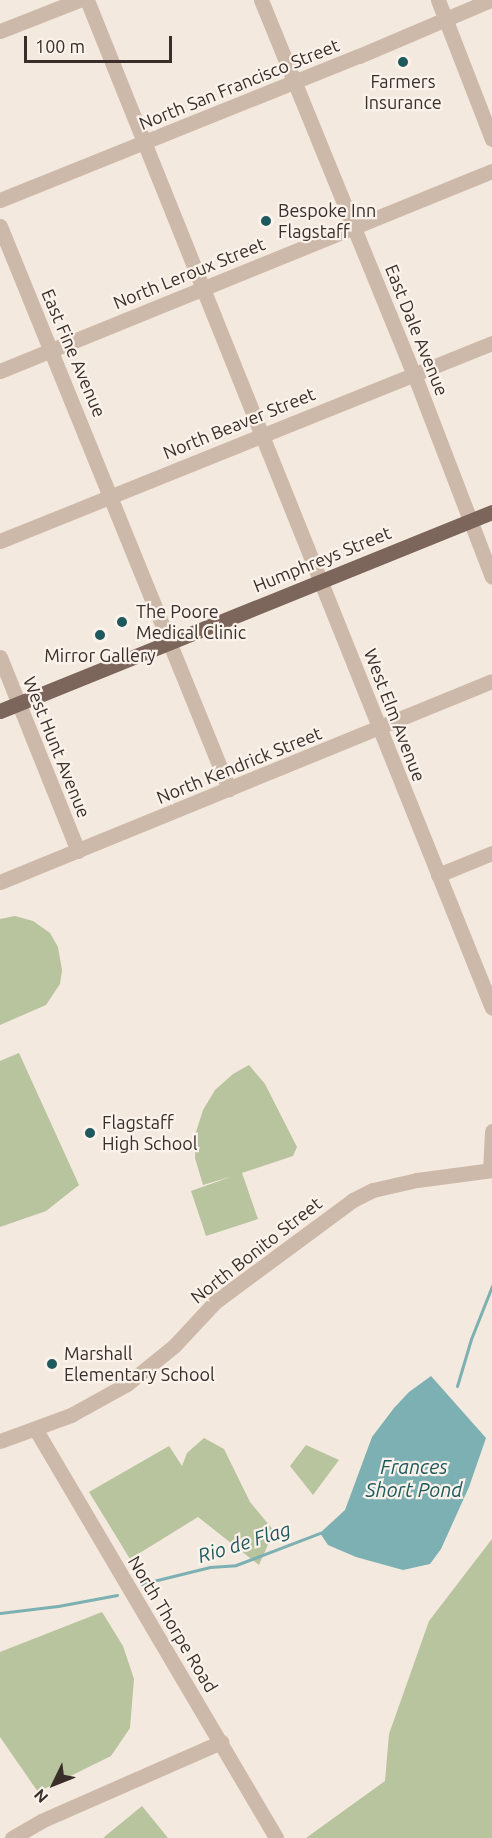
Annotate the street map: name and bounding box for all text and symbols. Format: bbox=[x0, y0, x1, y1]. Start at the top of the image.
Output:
scale bar bbox=[27, 24, 176, 62]
street label: North San Francisco Street bbox=[136, 34, 342, 134]
text: 100 m bbox=[35, 36, 85, 56]
marker: Farmers Insurance bbox=[396, 55, 410, 69]
place label: Farmers Insurance bbox=[364, 71, 442, 113]
place label: Bespoke Inn Flagstaff bbox=[278, 200, 376, 242]
marker: Bespoke Inn Flagstaff bbox=[259, 214, 273, 228]
street label: North Leroux Street bbox=[110, 233, 268, 313]
street label: East Dale Avenue bbox=[381, 261, 453, 399]
street label: East Fine Avenue bbox=[37, 286, 111, 420]
street label: North Beaver Street bbox=[160, 383, 318, 463]
street label: Humphreys Street bbox=[250, 521, 394, 597]
place label: The Poore Medical Clinic bbox=[136, 601, 246, 644]
marker: The Poore Medical Clinic bbox=[113, 613, 131, 631]
marker: Mirror Gallery bbox=[93, 628, 107, 642]
place label: Mirror Gallery bbox=[44, 644, 156, 666]
street label: West Elm Avenue bbox=[360, 646, 430, 784]
street label: West Hunt Avenue bbox=[19, 673, 95, 821]
street label: North Kendrick Street bbox=[153, 722, 325, 808]
place label: Flagstaff High School bbox=[102, 1112, 198, 1154]
marker: Flagstaff High School bbox=[83, 1126, 97, 1140]
street label: North Bonito Street bbox=[186, 1192, 326, 1308]
place label: Marshall Elementary School bbox=[64, 1343, 215, 1386]
marker: Marshall Elementary School bbox=[45, 1357, 59, 1371]
water label: Frances Short Pond bbox=[366, 1454, 462, 1501]
water label: Rio de Flag bbox=[195, 1516, 293, 1568]
street label: North Thorpe Road bbox=[124, 1552, 222, 1696]
north arrow bbox=[24, 1754, 84, 1814]
text: N bbox=[30, 1786, 51, 1807]

